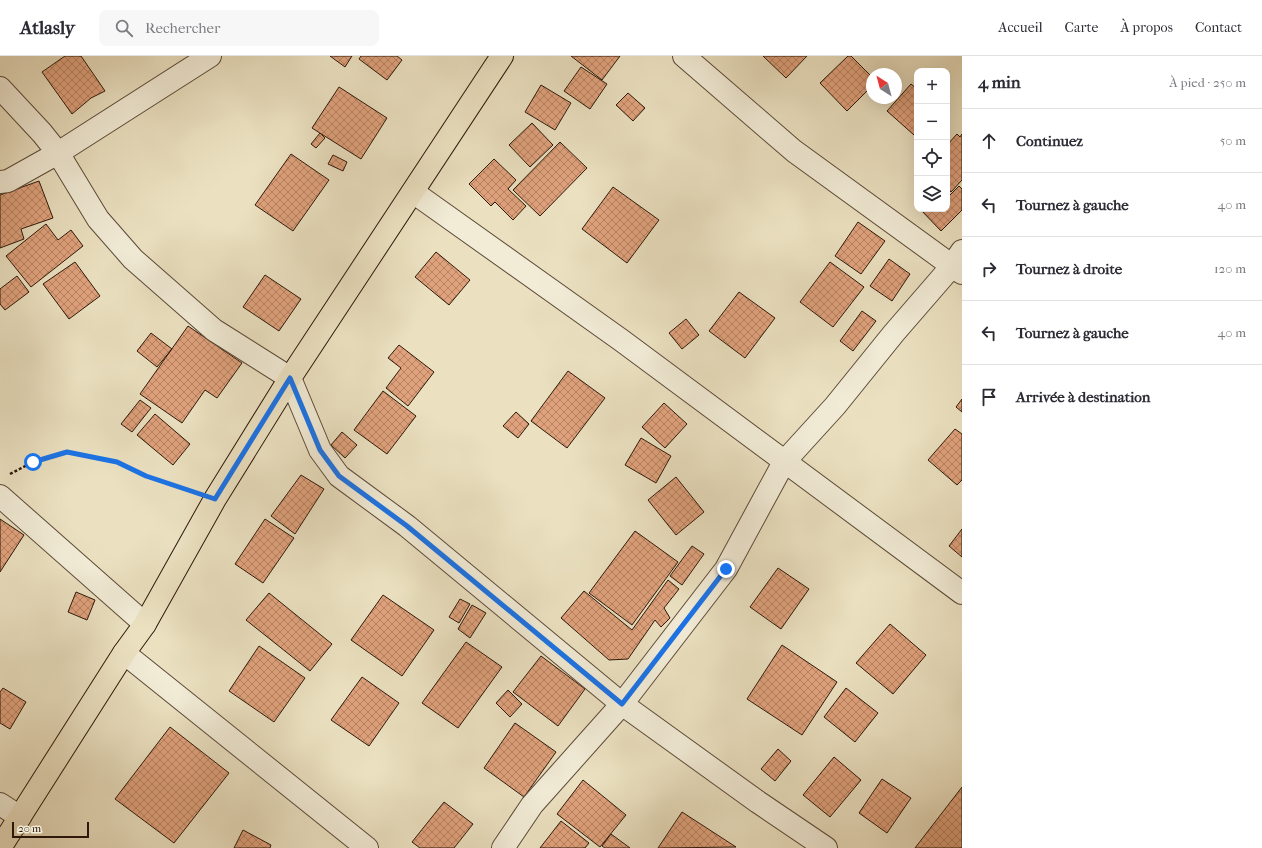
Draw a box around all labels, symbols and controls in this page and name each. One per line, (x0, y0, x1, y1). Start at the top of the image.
search box (99, 10, 379, 46)
text: Atlasly (20, 17, 75, 39)
icon: search (113, 17, 135, 39)
text: Rechercher (145, 19, 220, 37)
text: Accueil (998, 19, 1043, 36)
text: Carte (1065, 19, 1098, 36)
text: À propos (1120, 19, 1173, 36)
text: Contact (1195, 19, 1242, 36)
north arrow (866, 68, 902, 104)
map controls (914, 68, 950, 212)
button: + (914, 68, 950, 104)
text: 4 min (978, 72, 1021, 92)
text: À pied · 250 m (1169, 75, 1246, 90)
button: − (914, 104, 950, 140)
icon: ahead (978, 130, 1000, 152)
text: Continuez (1016, 132, 1083, 150)
text: 50 m (1220, 133, 1246, 148)
button: locate (914, 140, 950, 176)
button: layers (914, 176, 950, 212)
icon: left (978, 194, 1000, 216)
text: Tournez à gauche (1016, 196, 1129, 214)
text: 40 m (1218, 197, 1246, 212)
icon: right (978, 258, 1000, 280)
text: Tournez à droite (1016, 260, 1122, 278)
text: 120 m (1214, 261, 1246, 276)
icon: left (978, 322, 1000, 344)
text: Tournez à gauche (1016, 324, 1129, 342)
text: 40 m (1218, 325, 1246, 340)
icon: arrive (978, 386, 1000, 408)
text: Arrivée à destination (1016, 388, 1151, 406)
route start (24, 453, 42, 471)
route end (717, 560, 735, 578)
scale bar (12, 820, 89, 839)
text: 20 m (18, 822, 41, 835)

